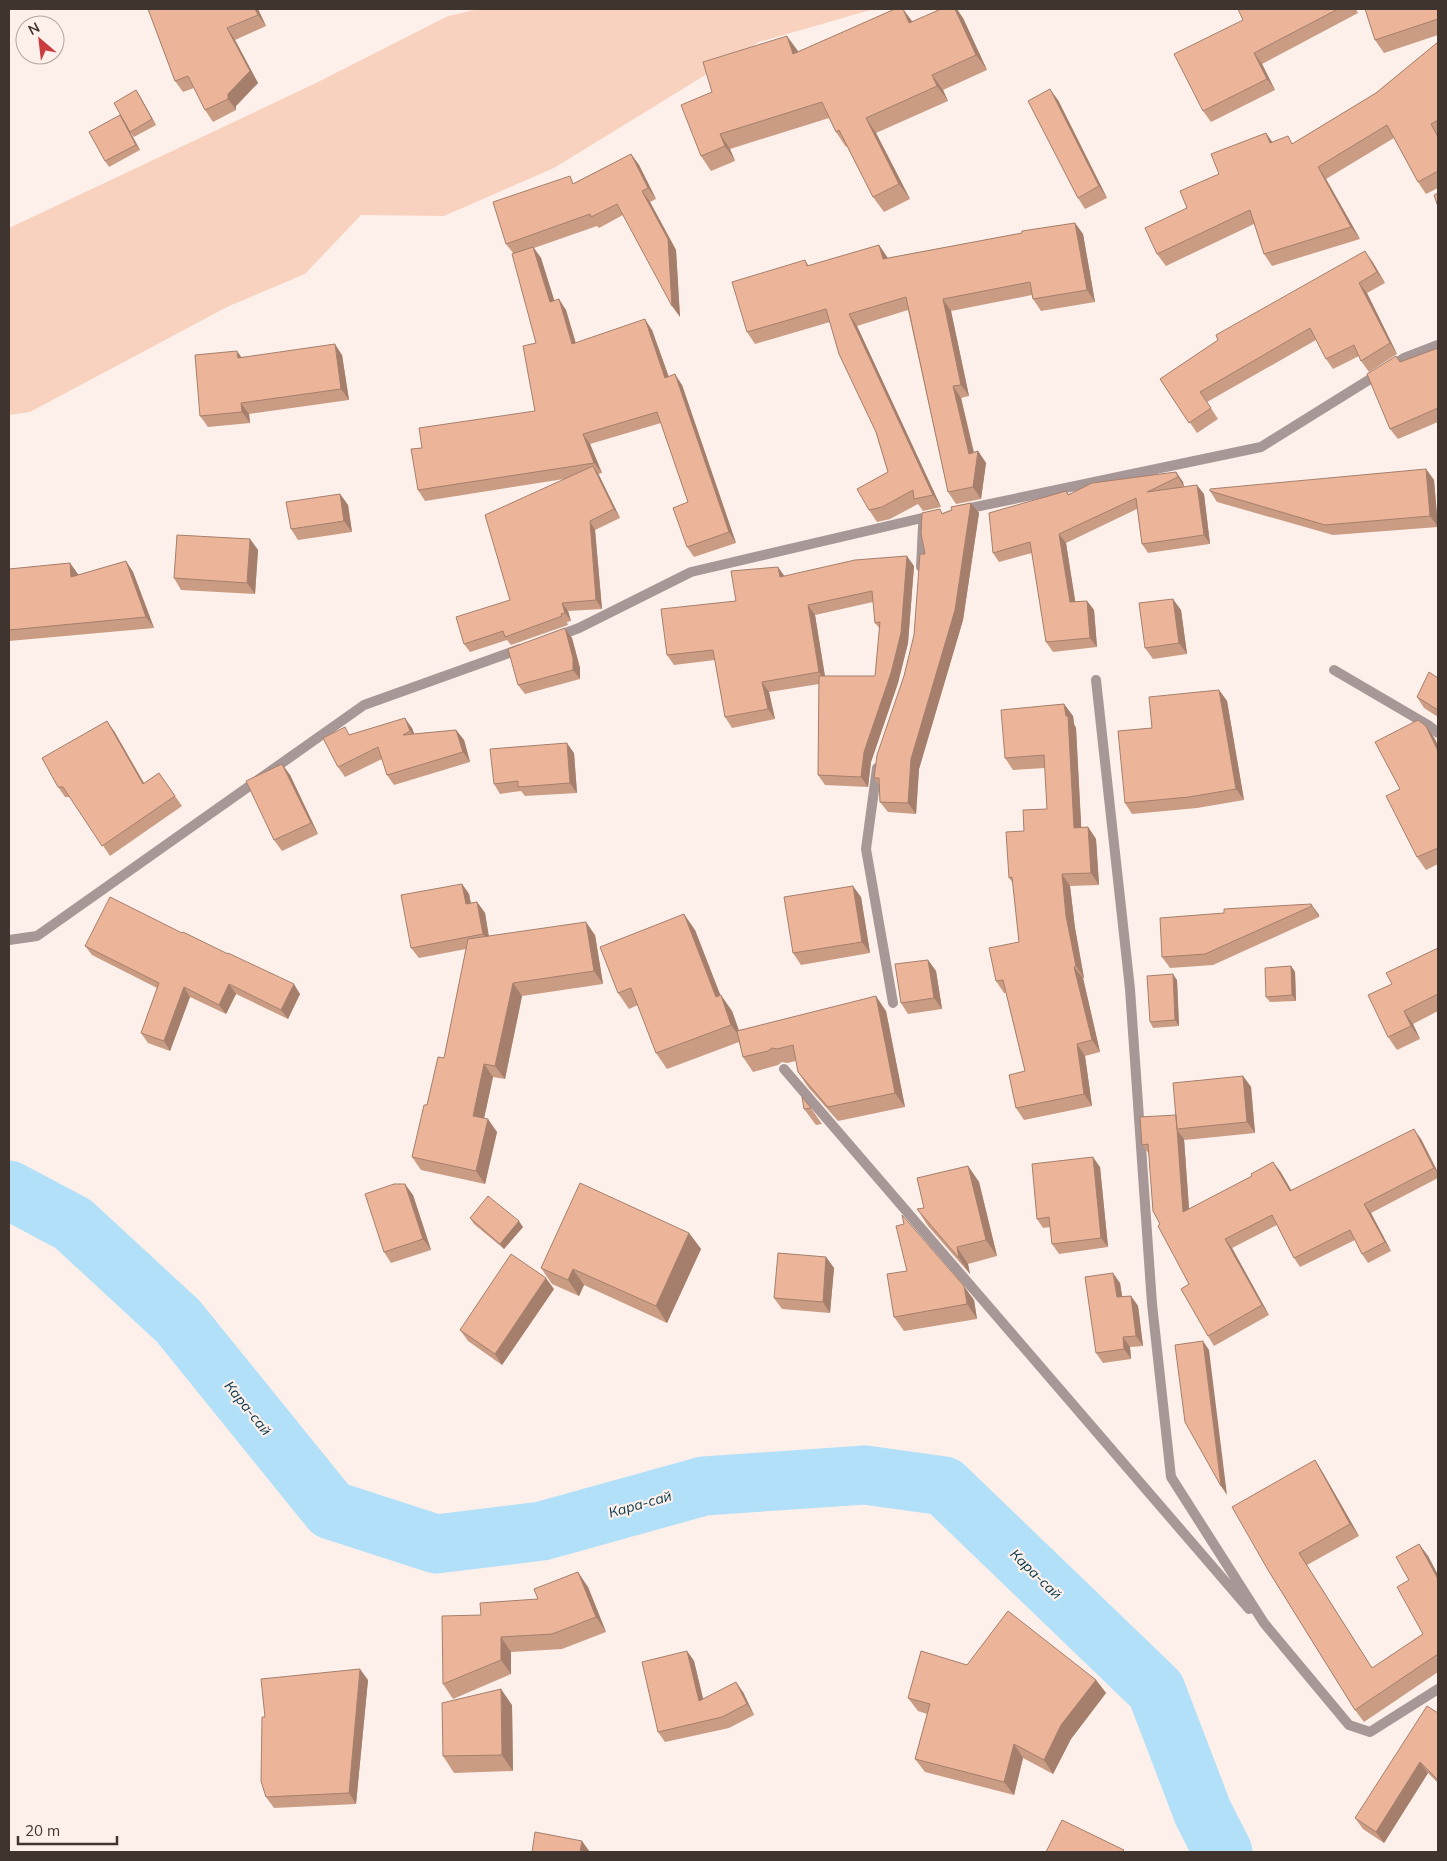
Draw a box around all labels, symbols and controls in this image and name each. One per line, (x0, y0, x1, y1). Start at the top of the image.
north arrow (15, 15, 65, 65)
text: N (25, 18, 43, 39)
water label: Кара-сай (221, 1377, 275, 1439)
water label: Кара-сай (606, 1486, 674, 1522)
water label: Кара-сай (1006, 1545, 1066, 1603)
scale bar (18, 1814, 116, 1846)
text: 20 m (25, 1821, 60, 1840)

